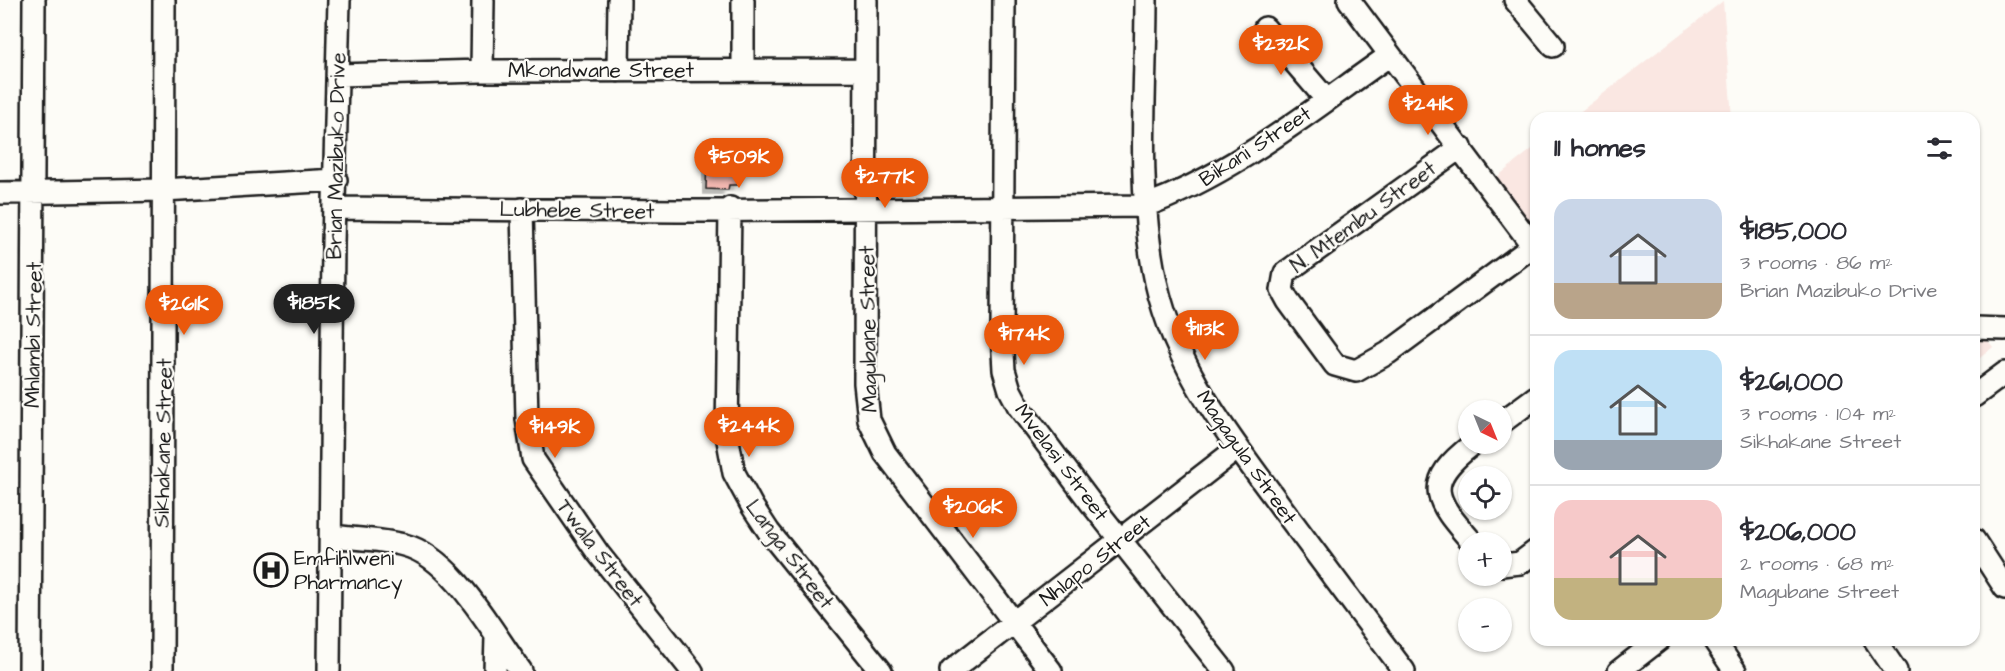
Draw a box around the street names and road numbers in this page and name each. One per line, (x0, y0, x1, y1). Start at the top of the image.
street label: Brian Mazibuko Drive (320, 52, 353, 260)
street label: Mkondwane Street (508, 56, 695, 85)
street label: Bikani Street (1193, 99, 1318, 194)
street label: N. Mtembu Street (1284, 154, 1443, 280)
street label: Lubhebe Street (499, 195, 655, 226)
street label: Magubane Street (853, 245, 886, 413)
street label: Mhlambi Street (18, 261, 49, 408)
street label: Sikhakane Street (148, 358, 179, 528)
street label: Magagula Street (1188, 384, 1304, 532)
street label: Mvelasi Street (1008, 397, 1116, 528)
street label: Twala Street (550, 493, 650, 614)
street label: Langa Street (737, 493, 841, 617)
street label: Nhlapo Street (1033, 507, 1158, 614)

